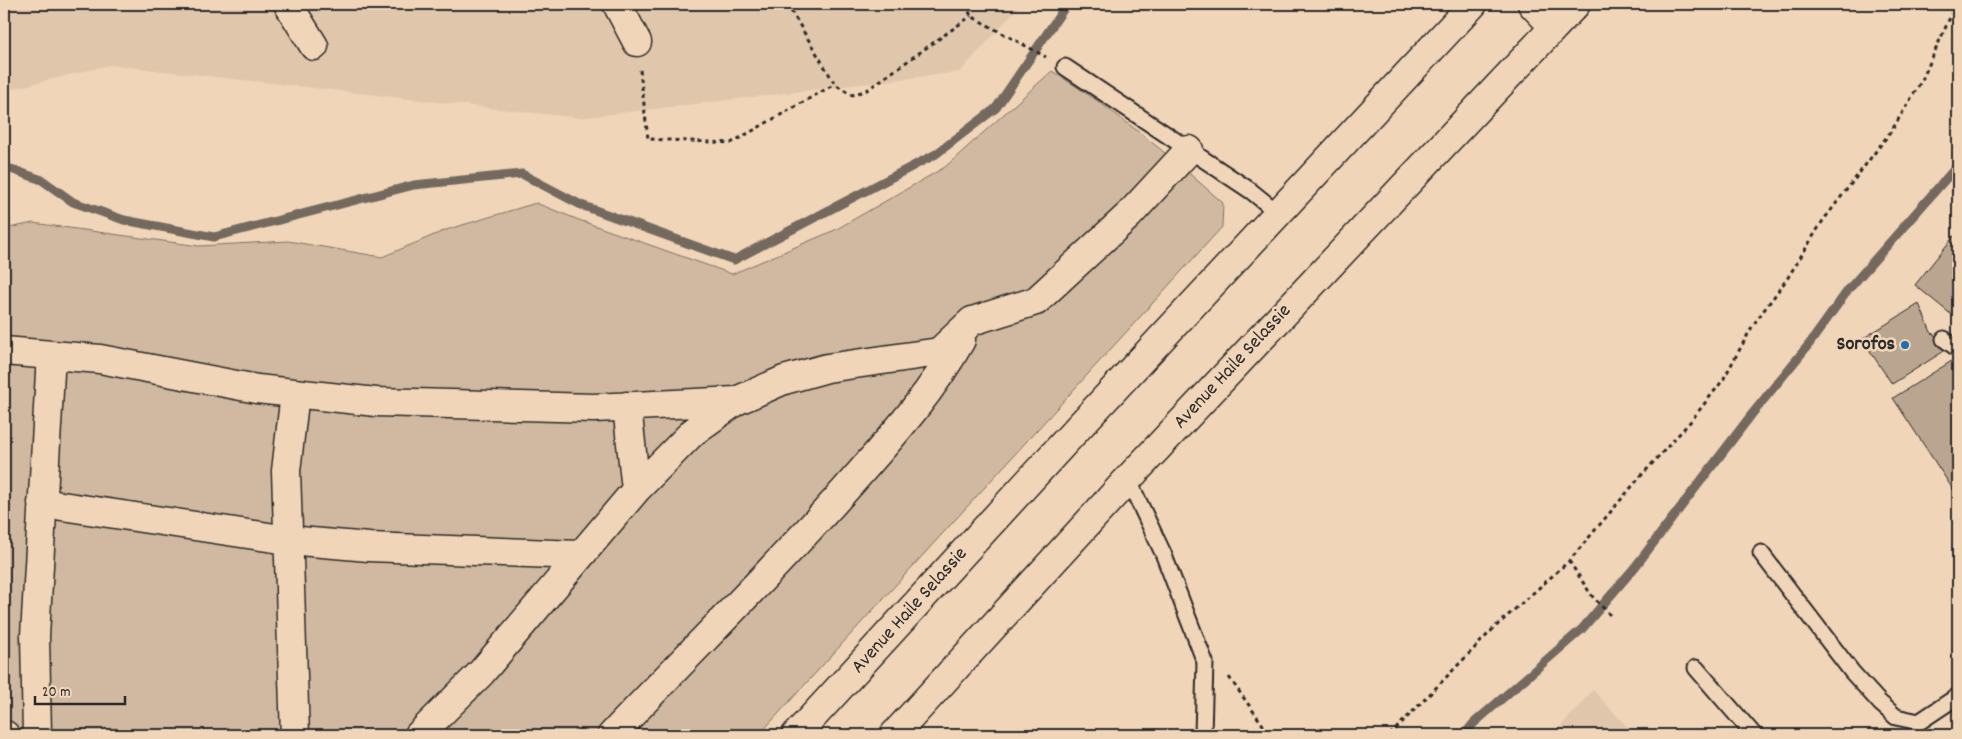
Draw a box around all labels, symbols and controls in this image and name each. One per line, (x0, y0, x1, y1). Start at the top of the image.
street label: Avenue Haile Selassie (1168, 298, 1299, 436)
place label: Sorofos (1837, 331, 1895, 359)
marker: Sorofos (1899, 339, 1911, 351)
street label: Avenue Haile Selassie (845, 541, 975, 680)
scale bar (35, 674, 125, 706)
text: 20 m (42, 682, 70, 704)

